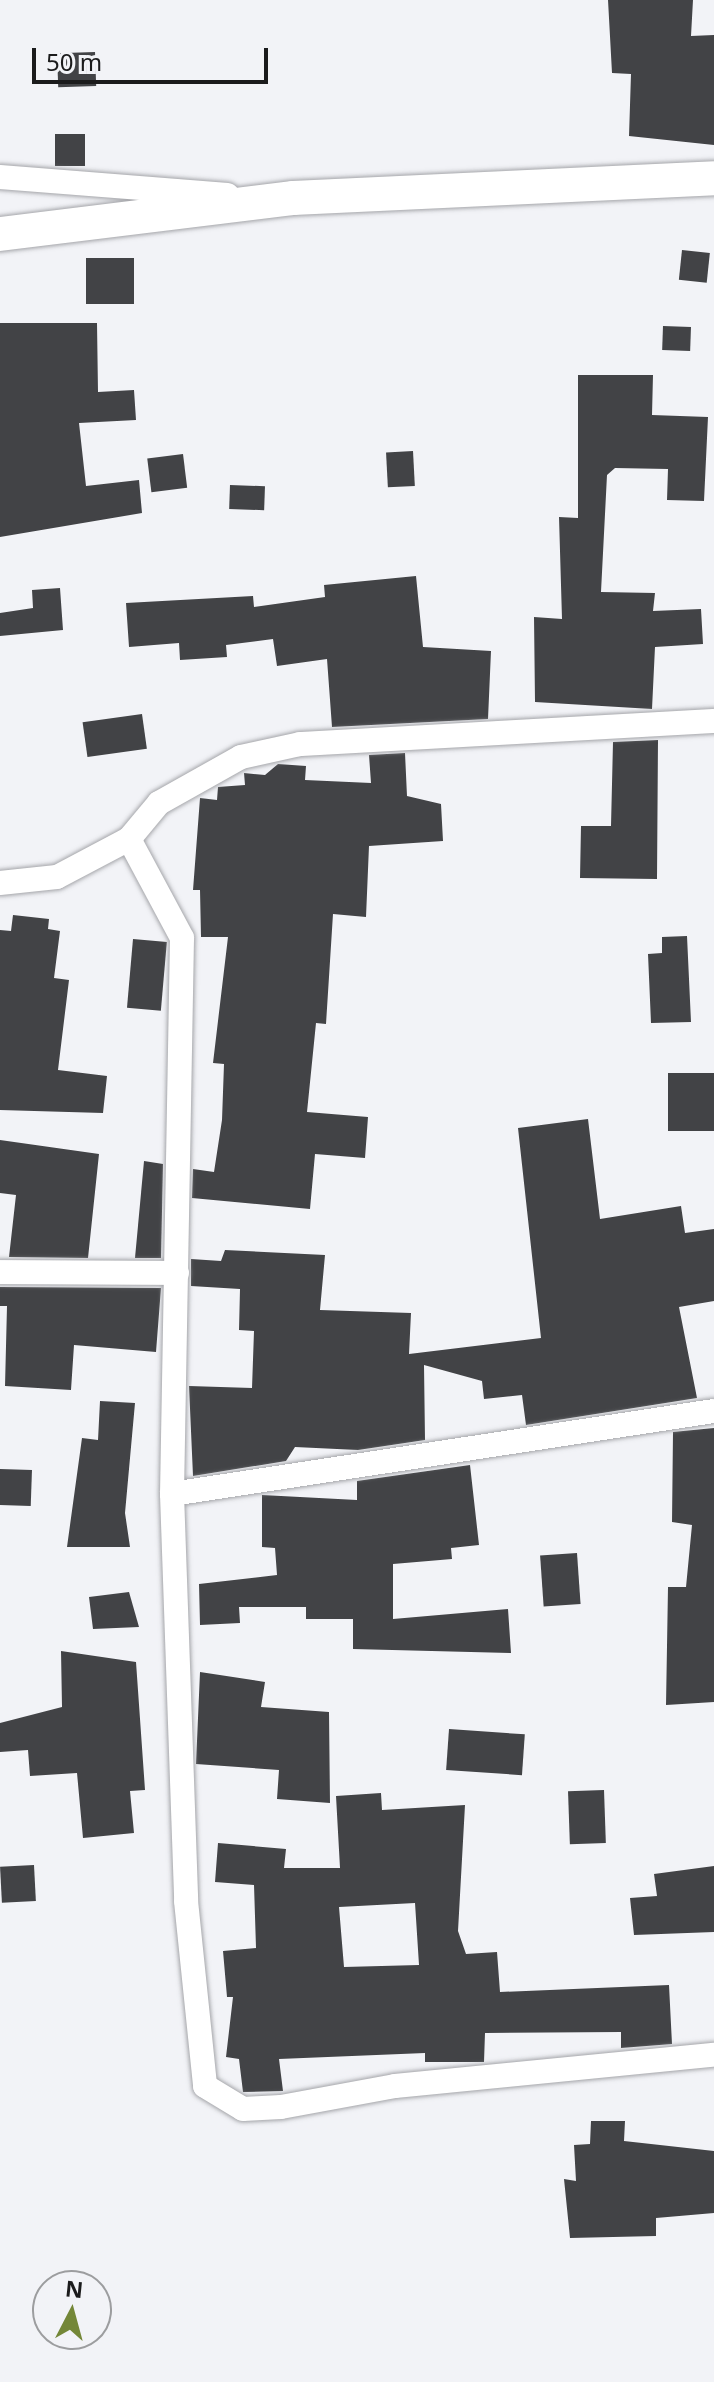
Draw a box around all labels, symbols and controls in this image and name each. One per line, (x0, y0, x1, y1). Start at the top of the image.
scale bar (36, 32, 272, 82)
text: 50 m (46, 45, 102, 78)
north arrow (32, 2270, 112, 2350)
text: N (64, 2272, 85, 2304)

